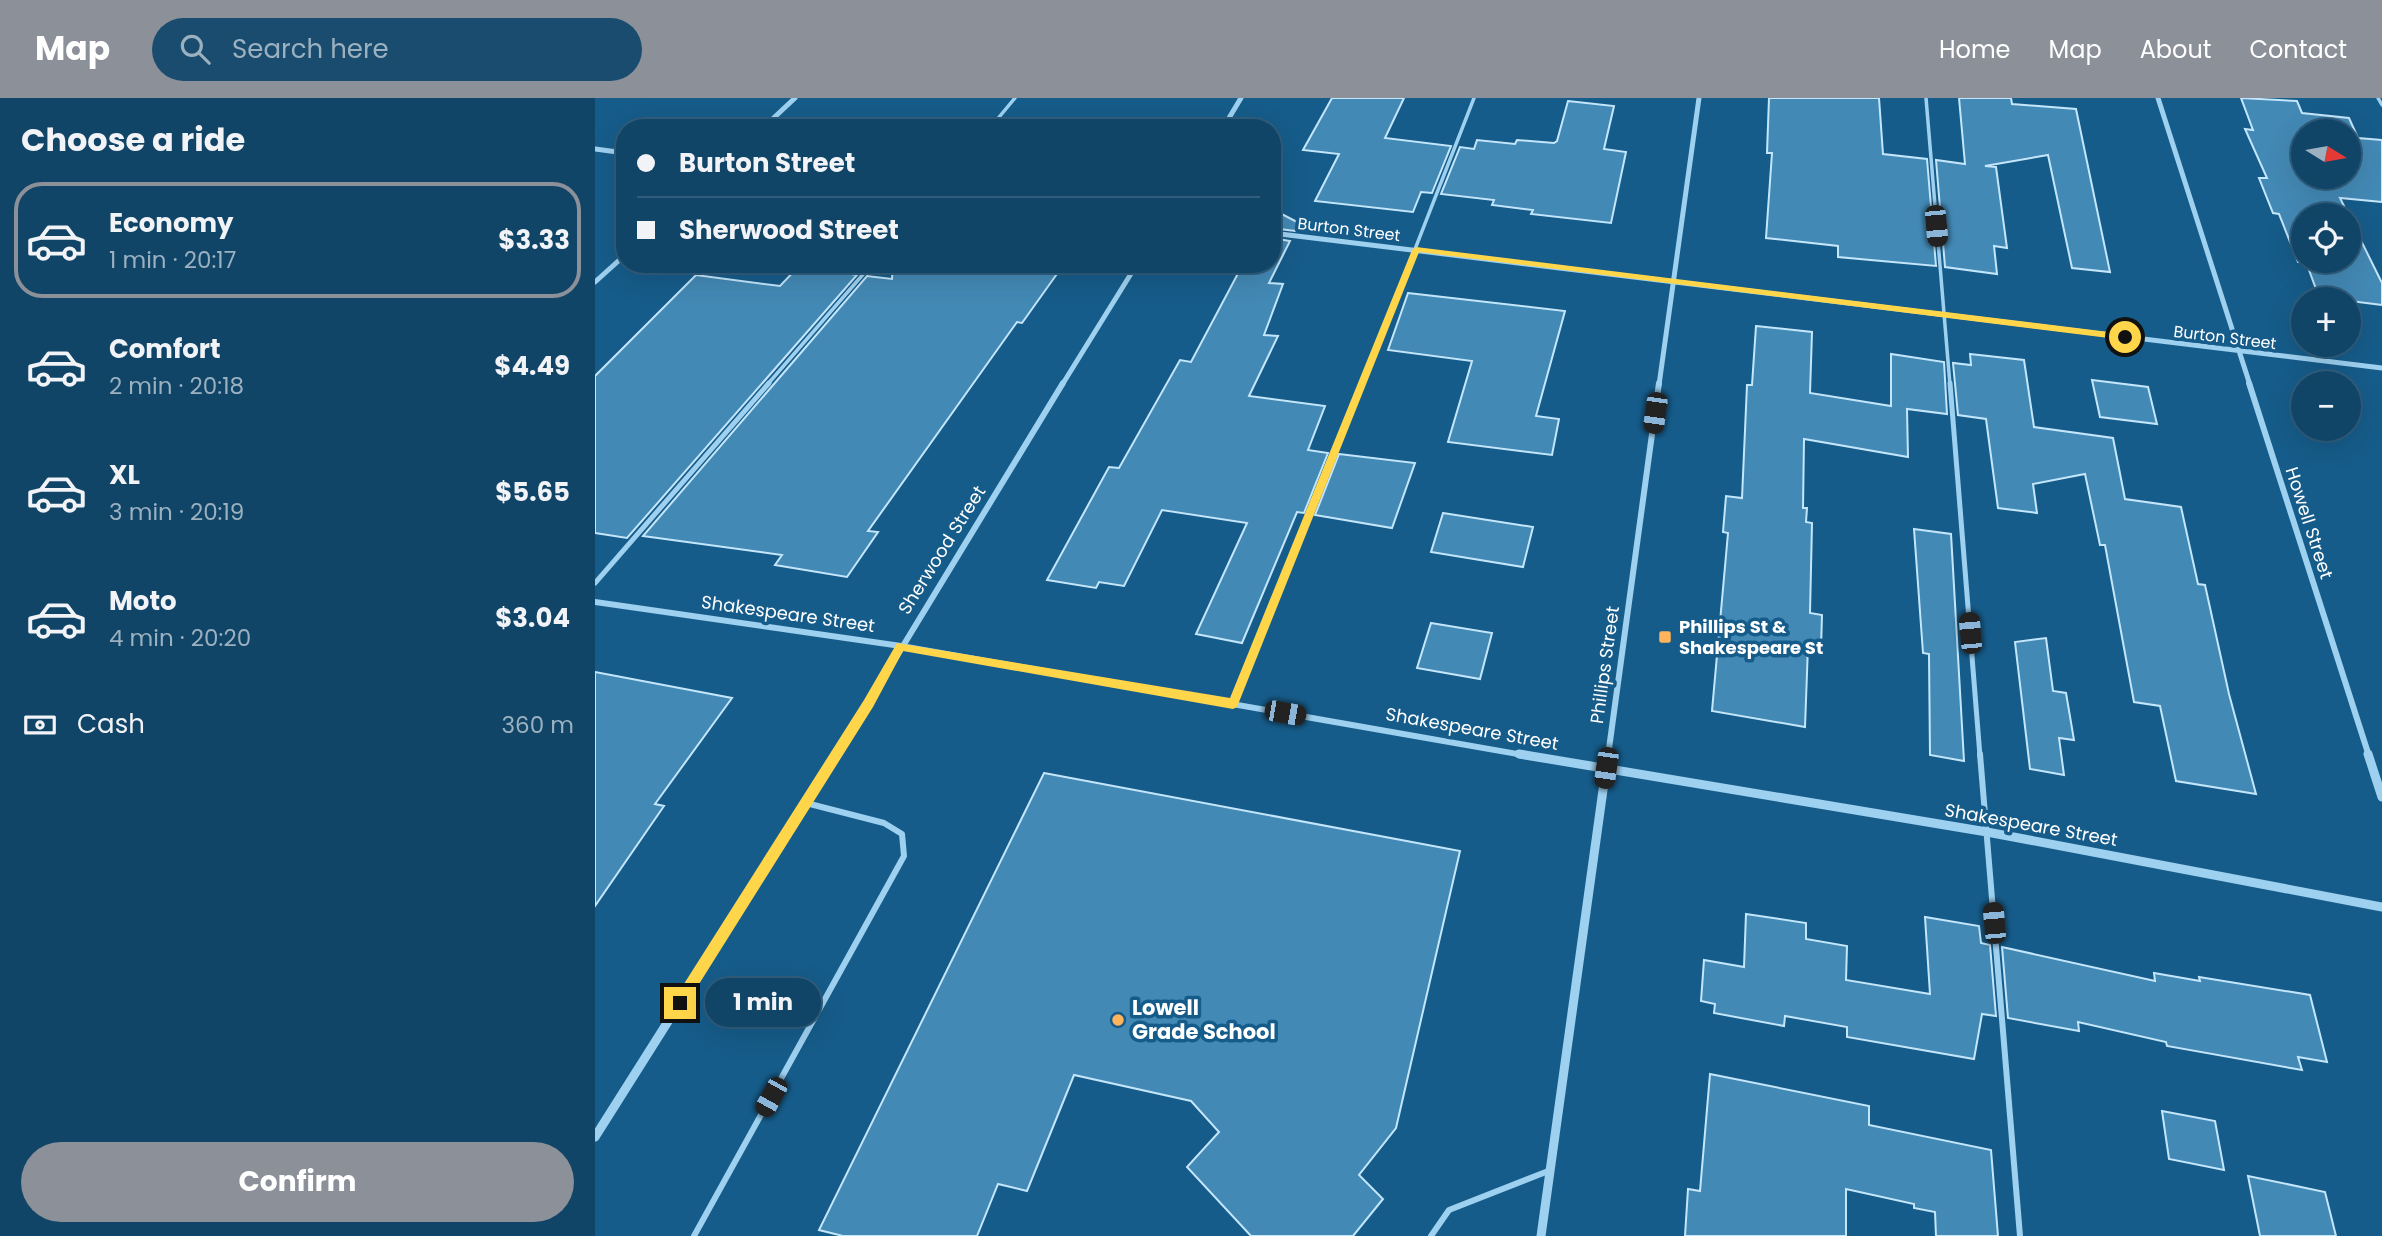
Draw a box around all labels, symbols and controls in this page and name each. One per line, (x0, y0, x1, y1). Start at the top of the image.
search box (152, 18, 642, 81)
text: Map (35, 25, 110, 72)
icon: search (176, 30, 214, 68)
text: Search here (232, 31, 389, 67)
text: Home (1939, 33, 2011, 66)
text: Map (2049, 33, 2102, 66)
text: About (2140, 33, 2211, 66)
text: Contact (2249, 33, 2347, 66)
text: Choose a ride (21, 117, 245, 162)
north arrow (2291, 119, 2361, 189)
map controls (2291, 119, 2361, 441)
text: Burton Street (679, 145, 855, 181)
button: locate (2291, 203, 2361, 273)
car (1924, 204, 1949, 248)
text: Economy (109, 205, 233, 241)
icon: car (25, 209, 88, 272)
text: Sherwood Street (679, 212, 899, 248)
street label: Burton Street (1296, 212, 1402, 247)
text: $3.33 (498, 222, 570, 258)
text: 1 min · 20:17 (109, 244, 236, 276)
button: + (2291, 287, 2361, 357)
street label: Burton Street (2172, 320, 2278, 355)
route start (2109, 321, 2141, 353)
text: Comfort (109, 331, 221, 367)
icon: car (25, 335, 88, 398)
text: $4.49 (494, 348, 570, 384)
text: 2 min · 20:18 (109, 370, 244, 402)
button: − (2291, 371, 2361, 441)
car (1642, 391, 1669, 435)
text: XL (109, 457, 140, 493)
icon: car (25, 461, 88, 524)
street label: Howell Street (2280, 464, 2339, 582)
text: $5.65 (495, 474, 570, 510)
street label: Sherwood Street (892, 481, 991, 619)
text: 3 min · 20:19 (109, 496, 244, 528)
text: Moto (109, 583, 177, 619)
icon: car (25, 587, 88, 650)
street label: Shakespeare Street (700, 589, 876, 638)
text: $3.04 (495, 600, 570, 636)
street label: Phillips Street (1584, 604, 1625, 725)
car (1958, 611, 1983, 655)
place label: Phillips St & Shakespeare St (1679, 614, 1823, 660)
text: 4 min · 20:20 (109, 622, 251, 654)
marker: Phillips St & Shakespeare St (1657, 629, 1673, 645)
car (1263, 699, 1308, 727)
street label: Shakespeare Street (1384, 701, 1560, 756)
icon: cash (21, 706, 59, 744)
text: Cash (77, 706, 145, 742)
text: 360 m (502, 709, 574, 741)
car (1593, 746, 1620, 790)
street label: Shakespeare Street (1943, 797, 2119, 852)
car (1982, 901, 2007, 945)
callout: 1 min (705, 978, 820, 1028)
text: 1 min (733, 986, 793, 1018)
route end (664, 987, 696, 1019)
place label: Lowell Grade School (1132, 993, 1276, 1046)
marker: Lowell Grade School (1110, 1012, 1126, 1028)
car (752, 1074, 791, 1120)
button: Confirm (21, 1142, 574, 1222)

